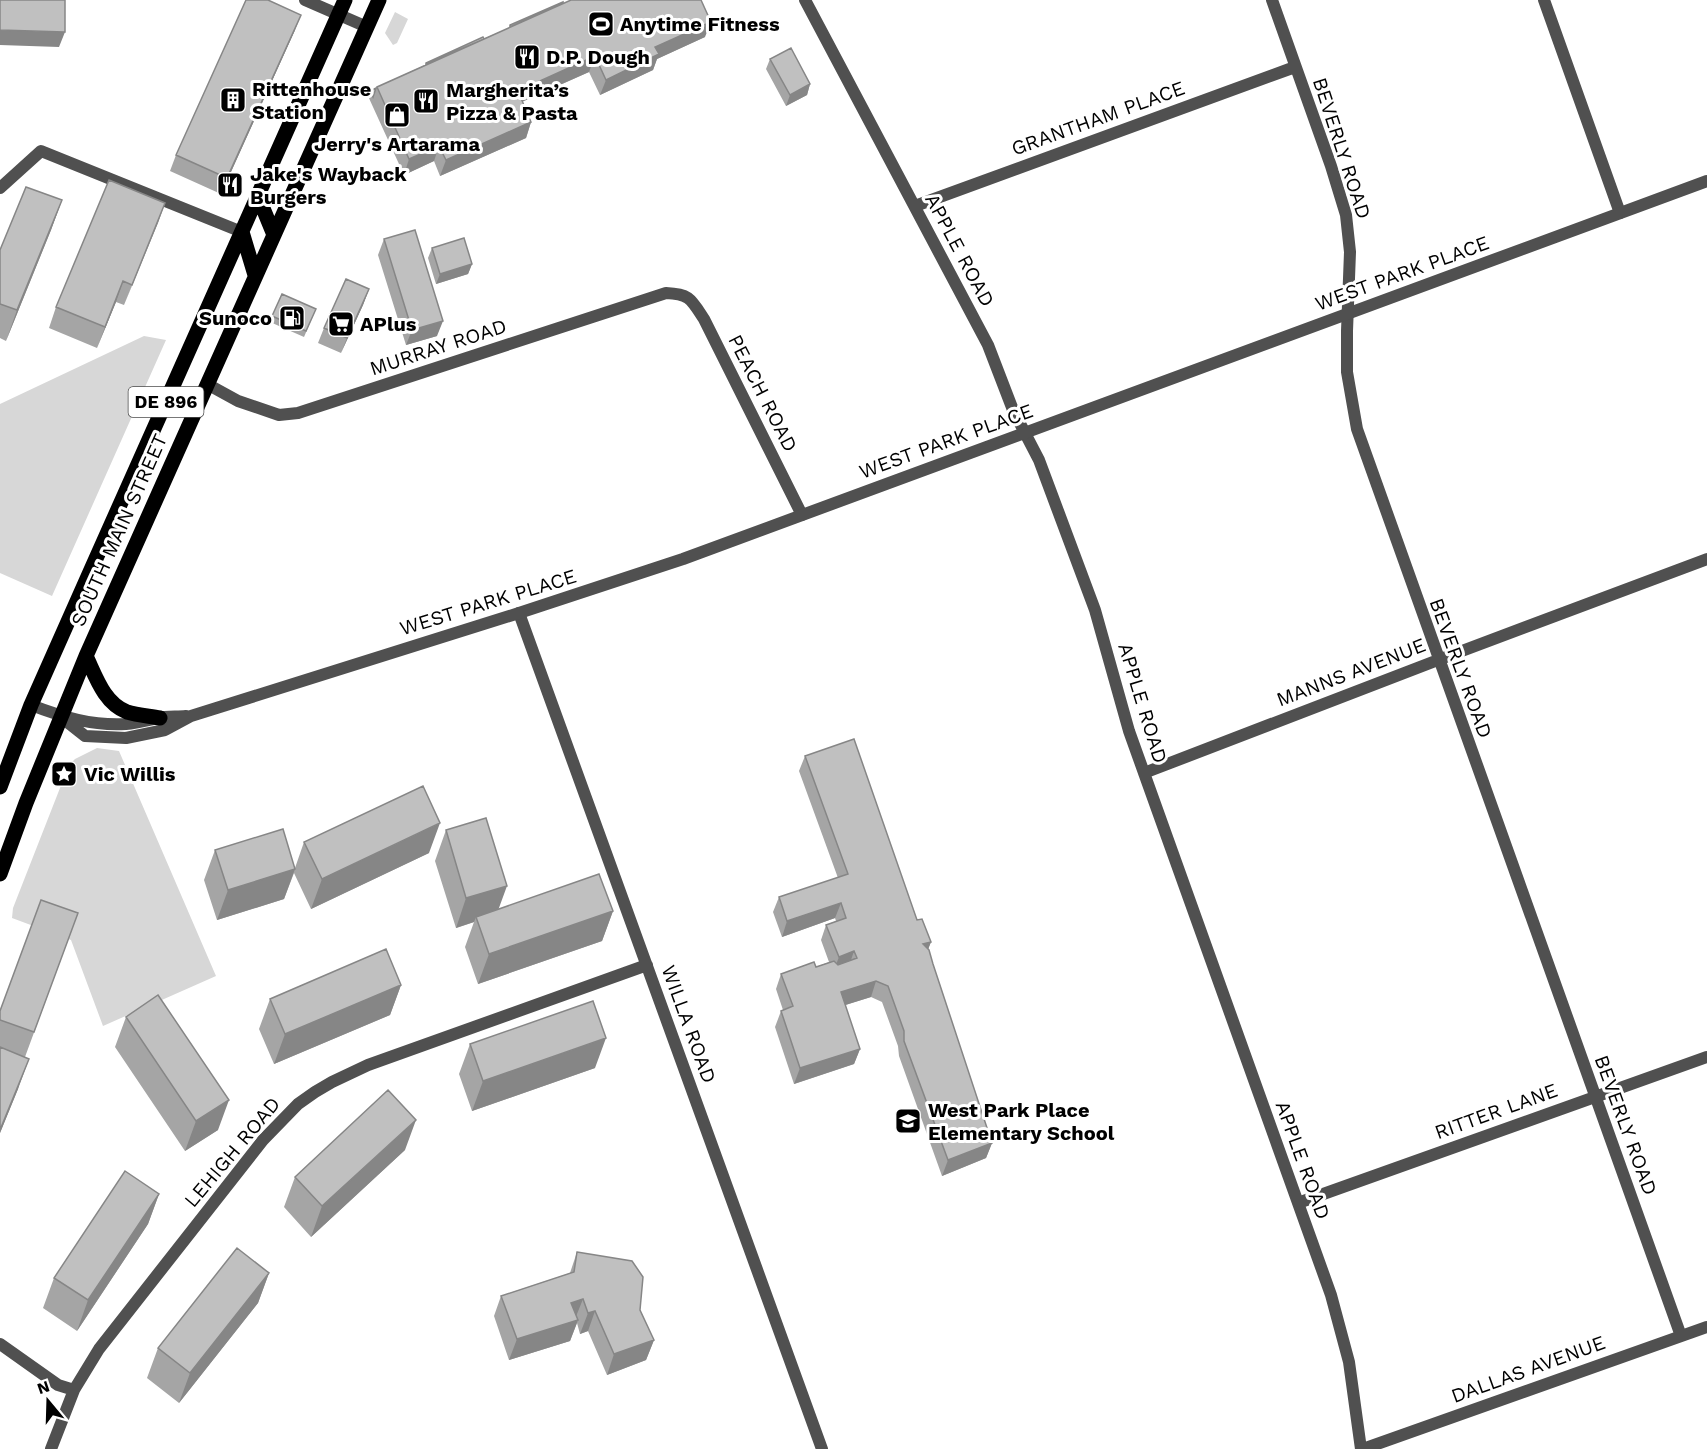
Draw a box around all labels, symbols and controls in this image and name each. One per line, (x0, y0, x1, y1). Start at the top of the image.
sports icon: Anytime Fitness (586, 9, 616, 39)
place label: Anytime Fitness (620, 12, 780, 36)
restaurant icon: D.P. Dough (512, 42, 542, 72)
place label: D.P. Dough (546, 45, 650, 69)
street label: BEVERLY ROAD (1308, 74, 1376, 222)
street label: GRANTHAM PLACE (1008, 75, 1188, 161)
place label: Rittenhouse Station (252, 77, 371, 124)
place label: Margherita’s Pizza & Pasta (446, 78, 578, 125)
building icon: Rittenhouse Station (218, 85, 248, 115)
restaurant icon: Margherita’s Pizza & Pasta (411, 86, 441, 116)
shop icon: Jerry's Artarama (382, 100, 412, 130)
place label: Jerry's Artarama (314, 132, 480, 156)
place label: Jake's Wayback Burgers (250, 162, 407, 209)
restaurant icon: Jake's Wayback Burgers (215, 170, 245, 200)
street label: APPLE ROAD (920, 189, 1000, 311)
street label: WEST PARK PLACE (1312, 230, 1492, 316)
fuel station icon: Sunoco (277, 303, 307, 333)
place label: Sunoco (199, 306, 272, 330)
supermarket icon: APlus (326, 309, 356, 339)
place label: APlus (360, 312, 417, 336)
street label: MURRAY ROAD (367, 314, 509, 380)
street label: PEACH ROAD (723, 330, 803, 456)
road number: DE 896 (128, 387, 204, 417)
street label: WEST PARK PLACE (856, 398, 1036, 484)
street label: SOUTH MAIN STREET (66, 430, 172, 630)
street label: WEST PARK PLACE (397, 564, 579, 640)
street label: BEVERLY ROAD (1425, 595, 1497, 741)
street label: MANNS AVENUE (1273, 633, 1429, 711)
street label: APPLE ROAD (1113, 640, 1173, 766)
place icon: Vic Willis (49, 759, 79, 789)
place label: Vic Willis (84, 762, 176, 786)
street label: WILLA ROAD (657, 962, 721, 1086)
street label: BEVERLY ROAD (1590, 1052, 1662, 1198)
street label: RITTER LANE (1431, 1078, 1561, 1144)
street label: LEHIGH ROAD (179, 1092, 285, 1212)
street label: APPLE ROAD (1270, 1097, 1336, 1223)
place label: West Park Place Elementary School (928, 1098, 1115, 1145)
school or university icon: West Park Place Elementary School (893, 1106, 923, 1136)
street label: DALLAS AVENUE (1448, 1330, 1608, 1408)
north arrow (18, 1371, 78, 1431)
text: N (35, 1376, 52, 1398)

